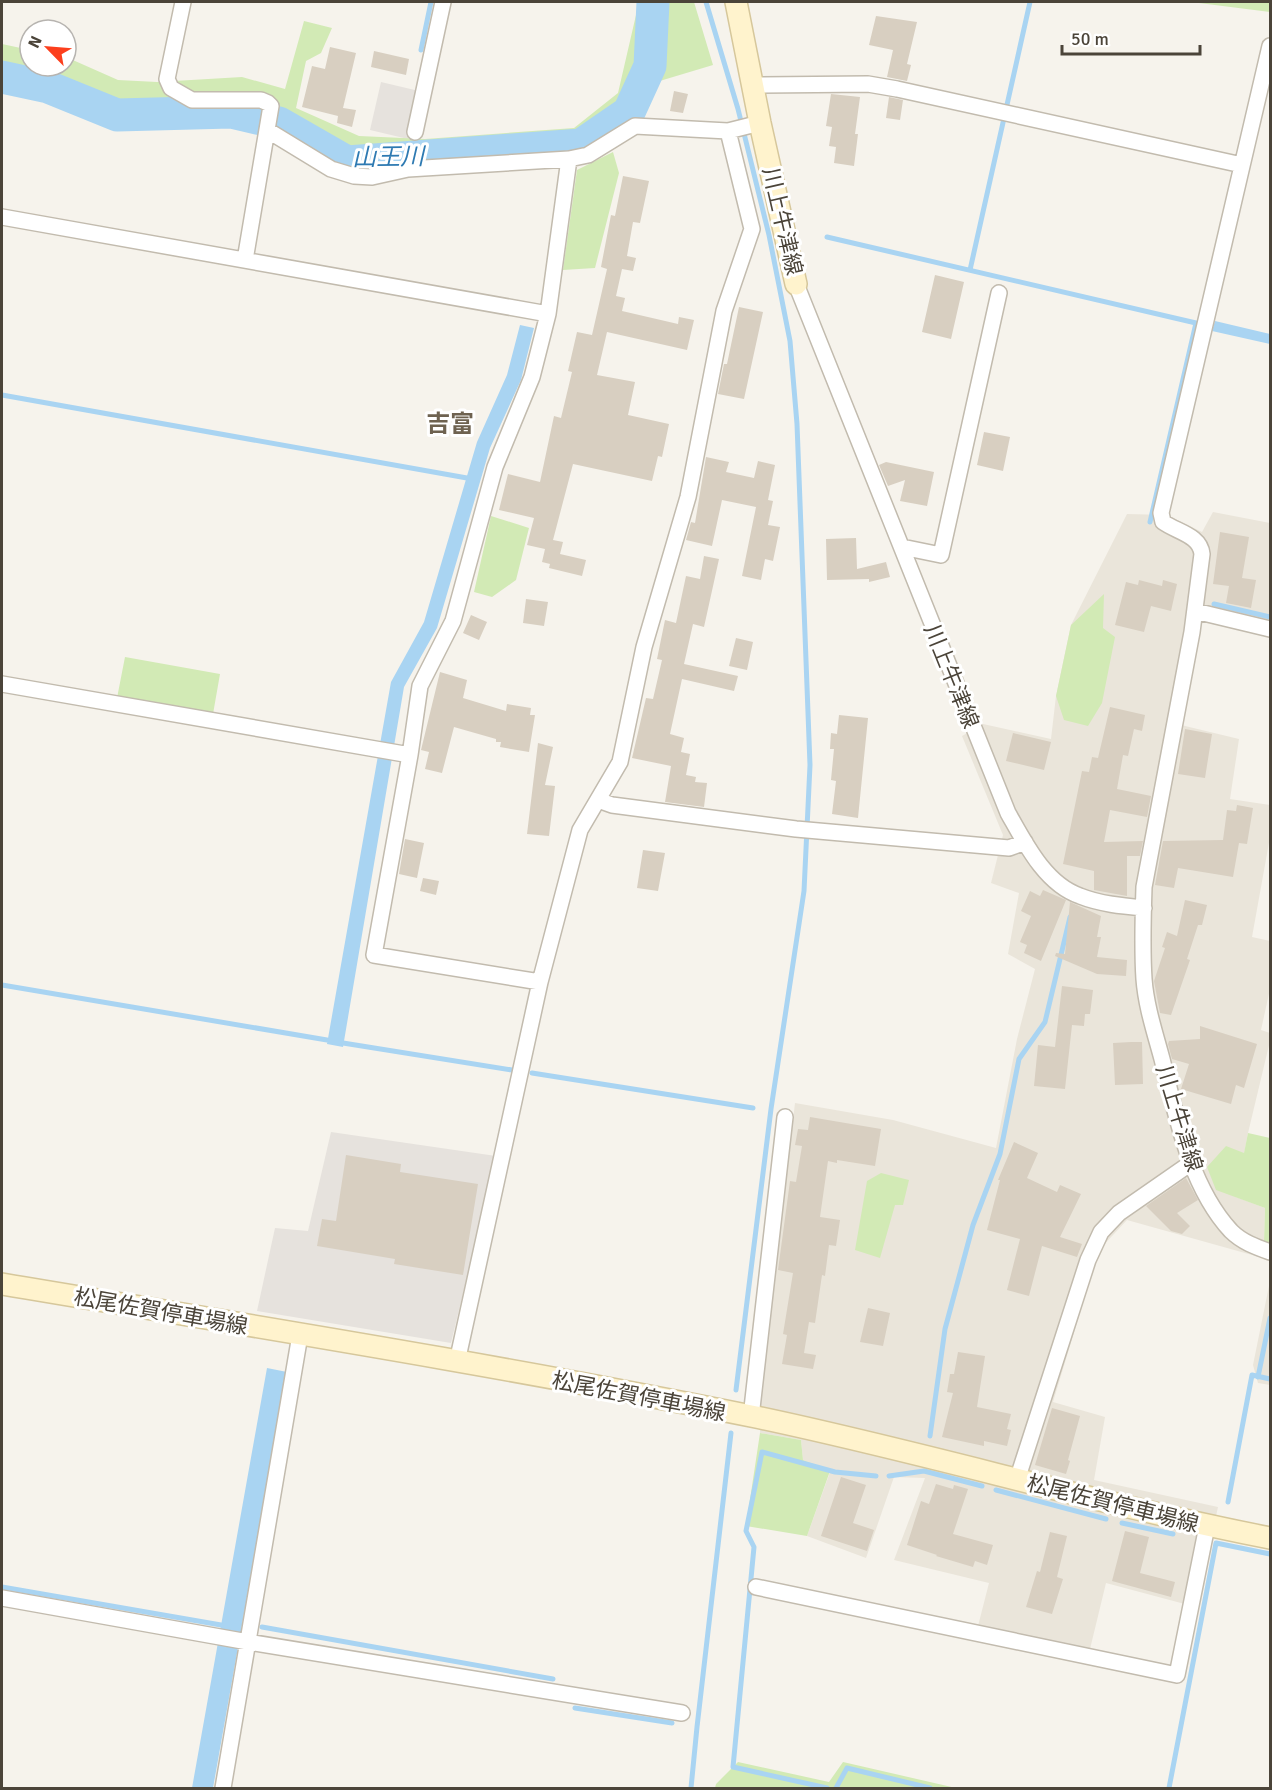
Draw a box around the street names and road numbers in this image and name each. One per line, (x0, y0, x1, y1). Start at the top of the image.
street label: 川上牛津線 (757, 164, 808, 278)
street label: 川上牛津線 (918, 620, 985, 732)
street label: 川上牛津線 (1151, 1062, 1209, 1175)
street label: 松尾佐賀停車場線 (72, 1283, 250, 1340)
street label: 松尾佐賀停車場線 (550, 1366, 728, 1427)
street label: 松尾佐賀停車場線 (1024, 1469, 1202, 1538)

